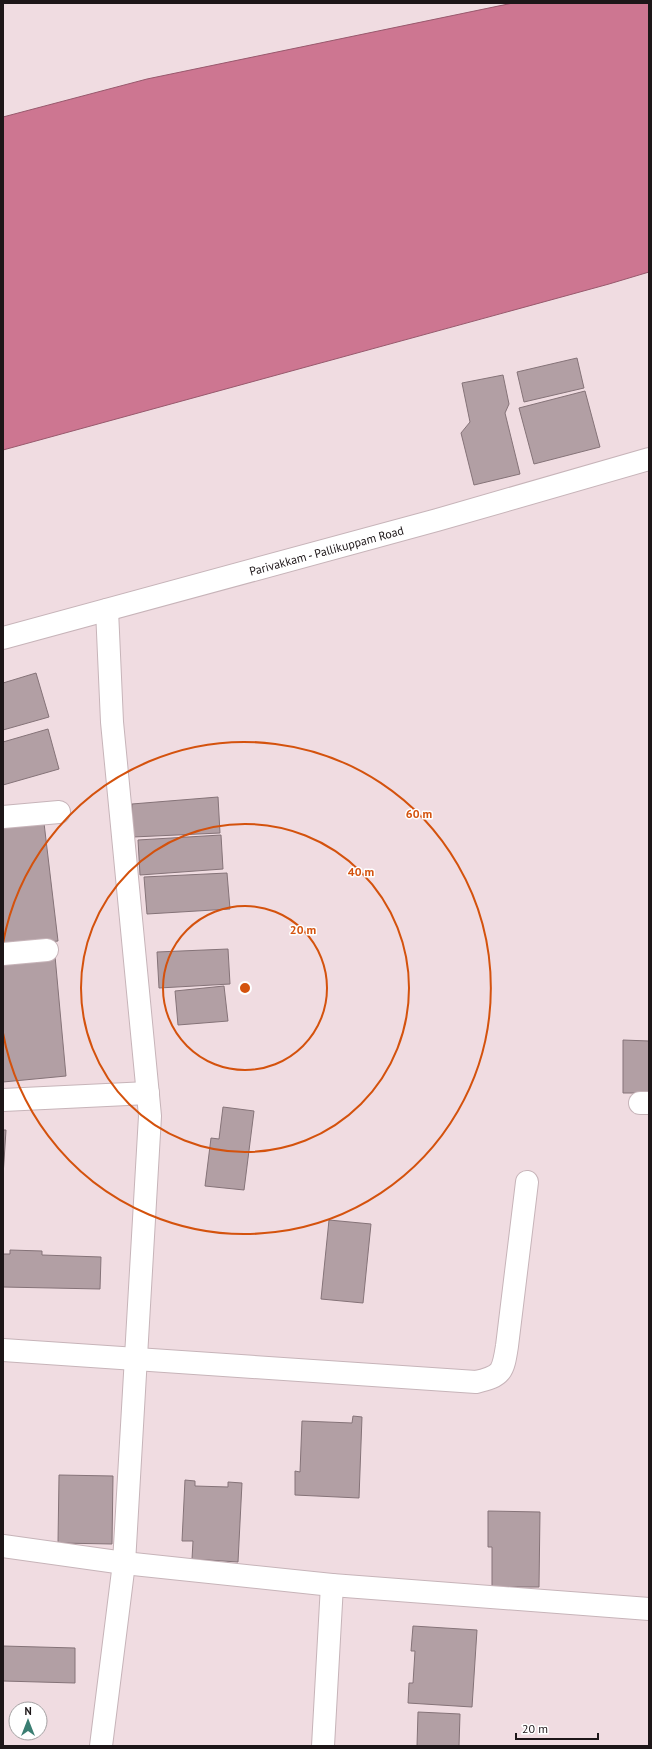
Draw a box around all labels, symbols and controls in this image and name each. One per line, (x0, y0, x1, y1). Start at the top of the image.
street label: Parivakkam - Pallikuppam Road (247, 522, 405, 578)
text: 60 m (406, 806, 432, 821)
text: 40 m (348, 864, 374, 879)
text: 20 m (290, 922, 316, 937)
centre of rings (238, 981, 252, 995)
north arrow (8, 1701, 48, 1741)
text: N (24, 1704, 32, 1718)
scale bar (516, 1715, 598, 1741)
text: 20 m (522, 1721, 548, 1736)

